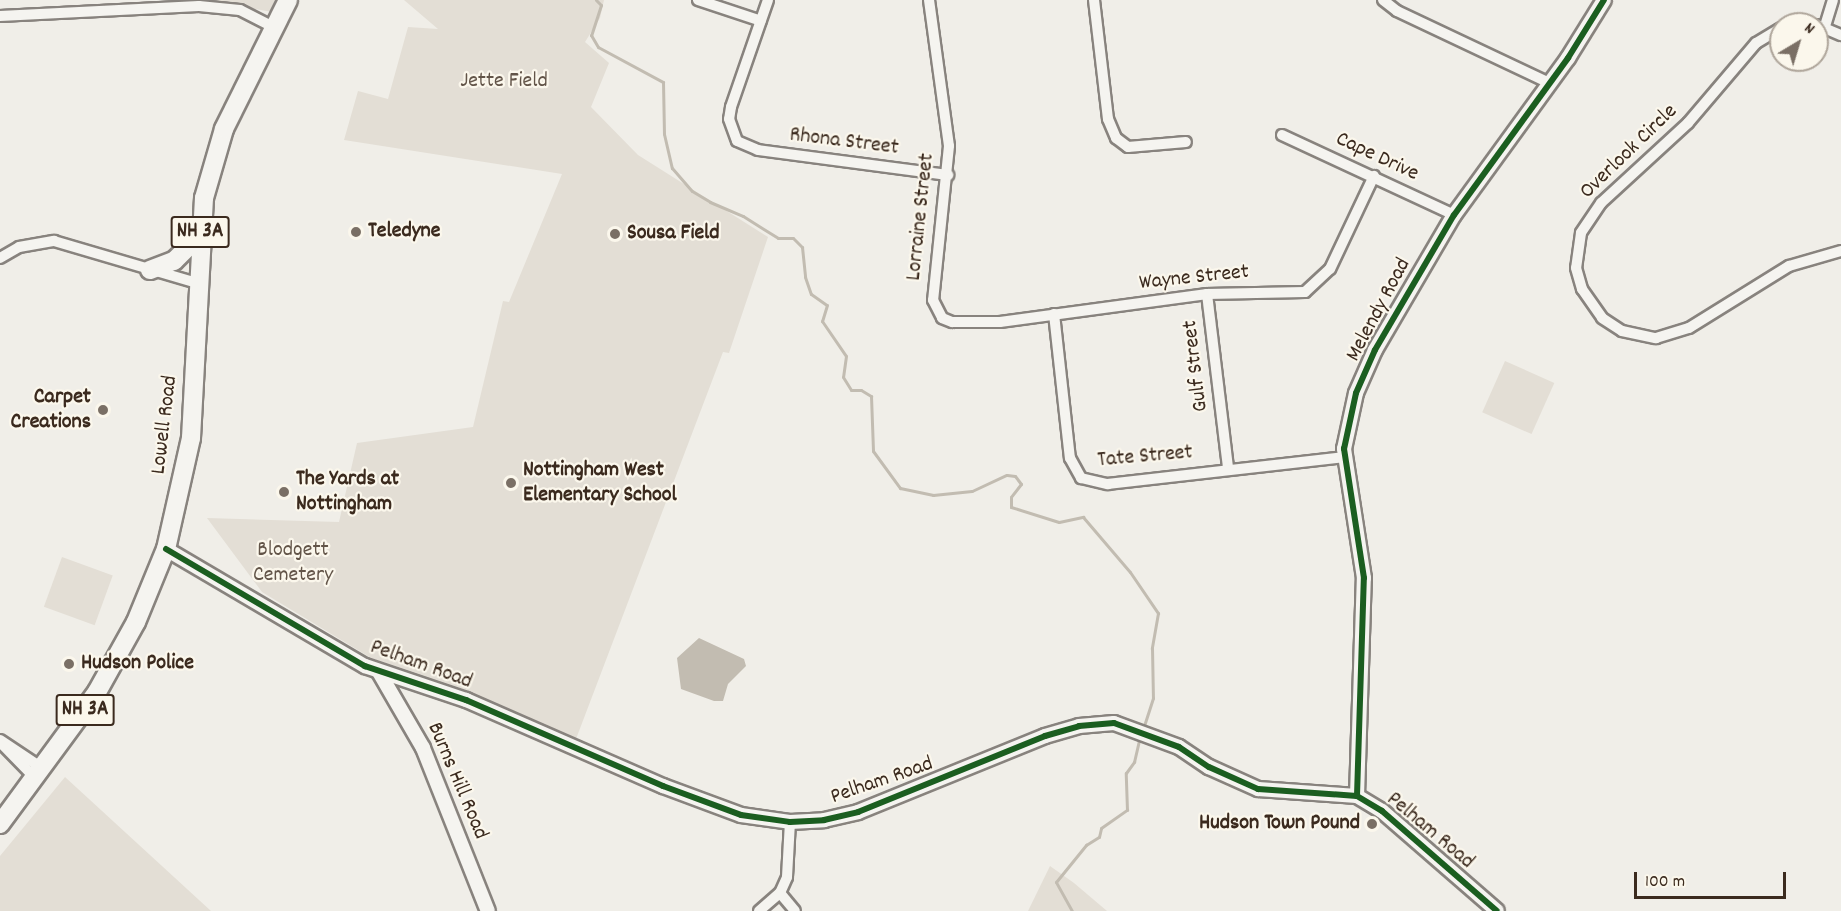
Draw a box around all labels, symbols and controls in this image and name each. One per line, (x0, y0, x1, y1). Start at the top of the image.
north arrow (1769, 12, 1829, 72)
text: N (1799, 18, 1819, 40)
park label: Jette Field (460, 69, 548, 95)
street label: Overlook Circle (1575, 99, 1683, 205)
street label: Rhona Street (788, 122, 900, 162)
street label: Cape Drive (1331, 126, 1423, 188)
street label: Lorraine Street (901, 152, 941, 282)
road number: NH 3A (170, 214, 230, 250)
place label: Teledyne (368, 219, 440, 245)
place label: Sousa Field (627, 221, 720, 247)
marker: Teledyne (349, 225, 363, 239)
marker: Sousa Field (608, 227, 622, 241)
street label: Melendy Road (1341, 254, 1417, 366)
street label: Wayne Street (1138, 259, 1250, 297)
street label: Gulf Street (1177, 319, 1215, 413)
street label: Lowell Road (146, 374, 184, 476)
place label: Carpet Creations (11, 384, 91, 436)
marker: Carpet Creations (96, 403, 110, 417)
street label: Tate Street (1096, 440, 1194, 474)
place label: Nottingham West Elementary School (523, 457, 677, 508)
place label: The Yards at Nottingham (296, 466, 399, 518)
marker: Nottingham West Elementary School (504, 476, 518, 490)
marker: The Yards at Nottingham (277, 485, 291, 499)
park label: Blodgett Cemetery (253, 537, 333, 588)
street label: Pelham Road (366, 634, 476, 696)
place label: Hudson Police (81, 651, 194, 677)
marker: Hudson Police (62, 657, 76, 671)
road number: NH 3A (55, 692, 115, 728)
street label: Burns Hill Road (421, 719, 493, 843)
street label: Pelham Road (827, 751, 937, 811)
street label: Pelham Road (1381, 787, 1479, 875)
place label: Hudson Town Pound (1199, 811, 1360, 837)
marker: Hudson Town Pound (1365, 817, 1379, 831)
scale bar (1637, 860, 1788, 898)
text: 100 m (1645, 870, 1685, 895)

